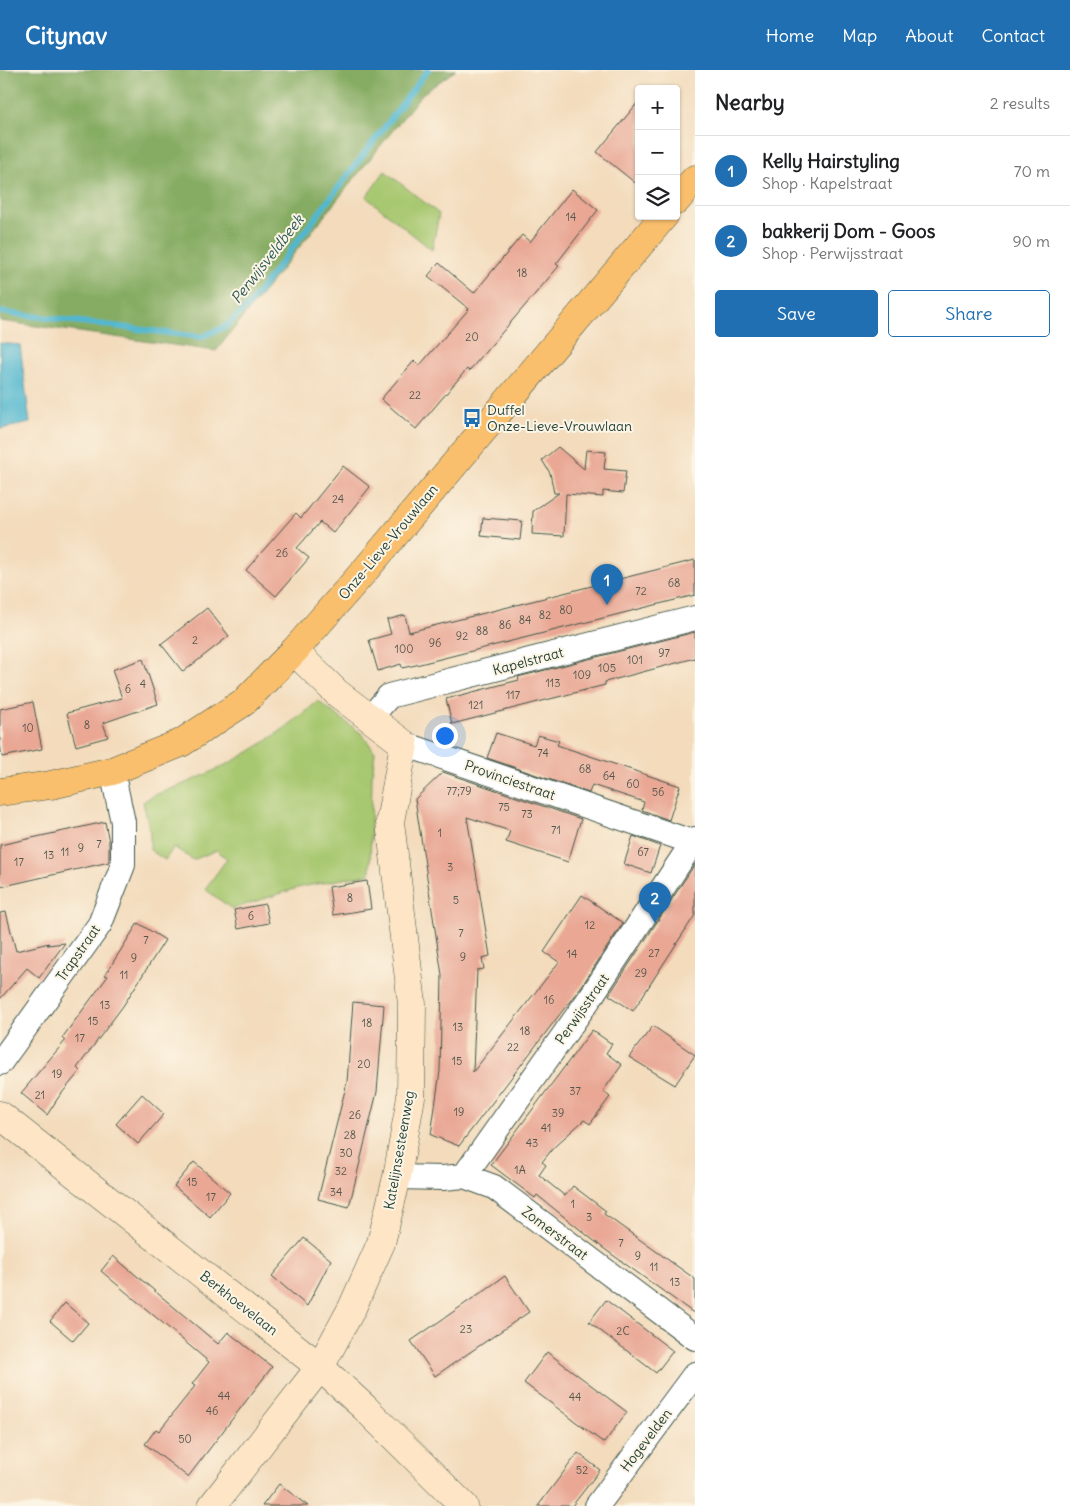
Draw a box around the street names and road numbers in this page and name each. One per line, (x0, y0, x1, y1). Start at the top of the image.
street label: Onze-Lieve-Vrouwlaan (334, 481, 442, 603)
street label: Kapelstraat (491, 643, 566, 679)
street label: Provinciestraat (462, 756, 558, 804)
street label: Trapstraat (52, 921, 104, 985)
street label: Perwijsstraat (551, 970, 613, 1048)
street label: Katelijnsesteenweg (380, 1089, 418, 1211)
street label: Zomerstraat (518, 1202, 592, 1264)
street label: Berkhoevelaan (196, 1267, 282, 1339)
street label: Hogevelden (616, 1405, 676, 1475)

